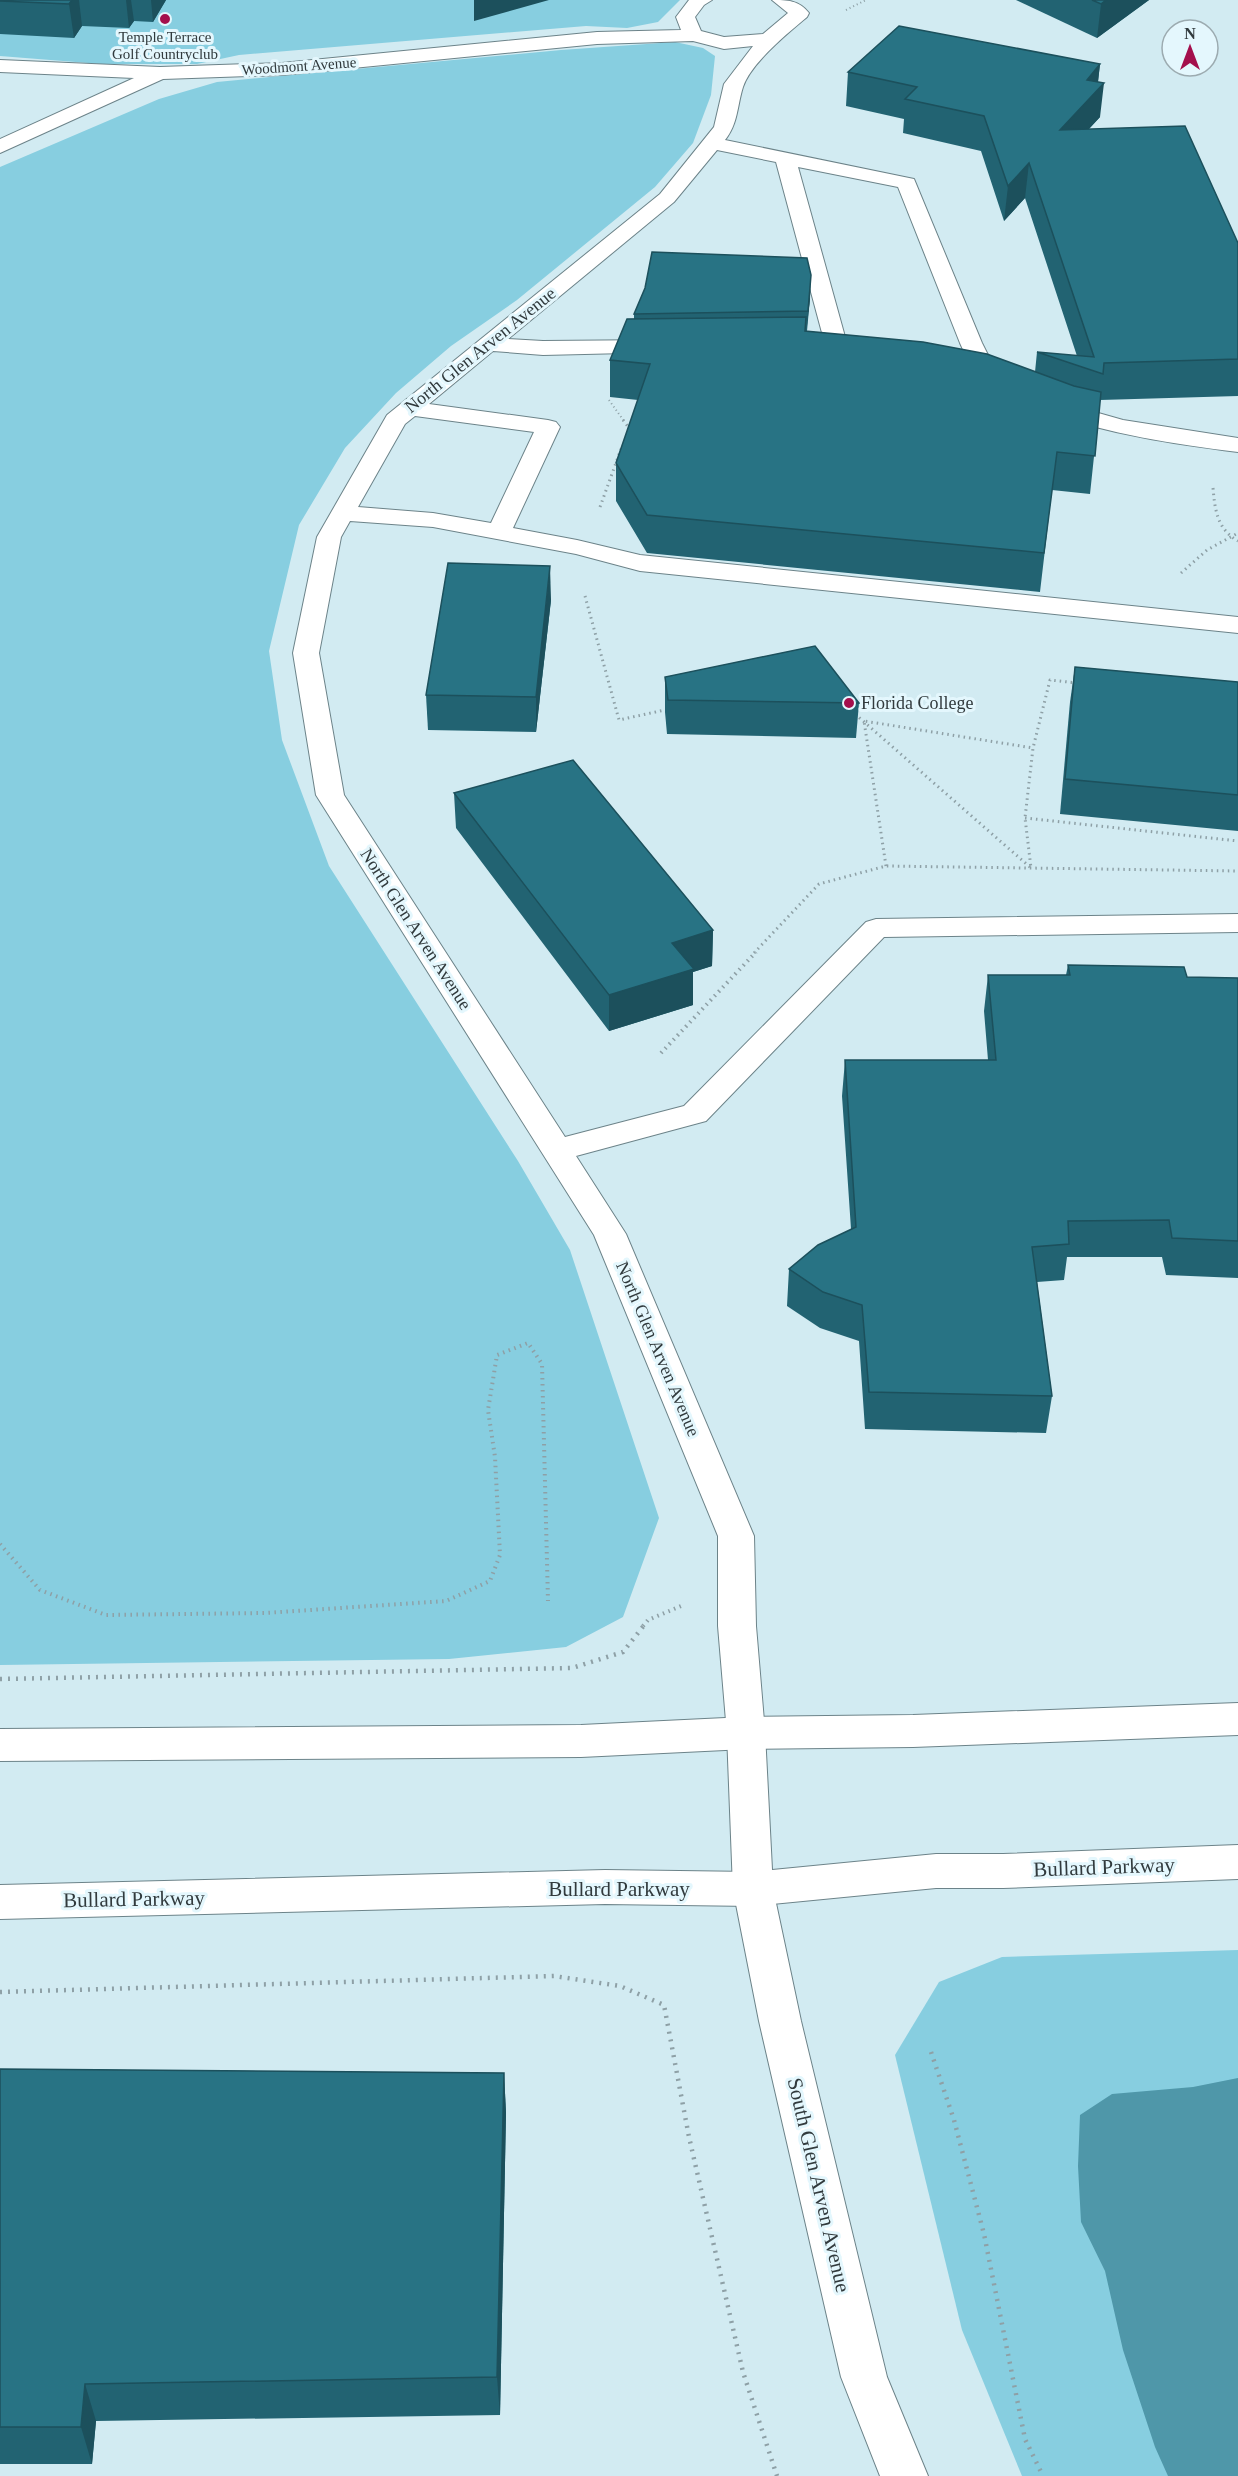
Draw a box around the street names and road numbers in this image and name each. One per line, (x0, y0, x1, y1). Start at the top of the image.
street label: Woodmont Avenue (241, 54, 357, 78)
street label: North Glen Arven Avenue (401, 283, 559, 417)
street label: North Glen Arven Avenue (356, 845, 476, 1013)
street label: North Glen Arven Avenue (612, 1259, 704, 1439)
street label: Bullard Parkway (1033, 1853, 1176, 1881)
street label: Bullard Parkway (548, 1877, 690, 1901)
street label: Bullard Parkway (63, 1886, 206, 1912)
street label: South Glen Arven Avenue (783, 2075, 855, 2295)

